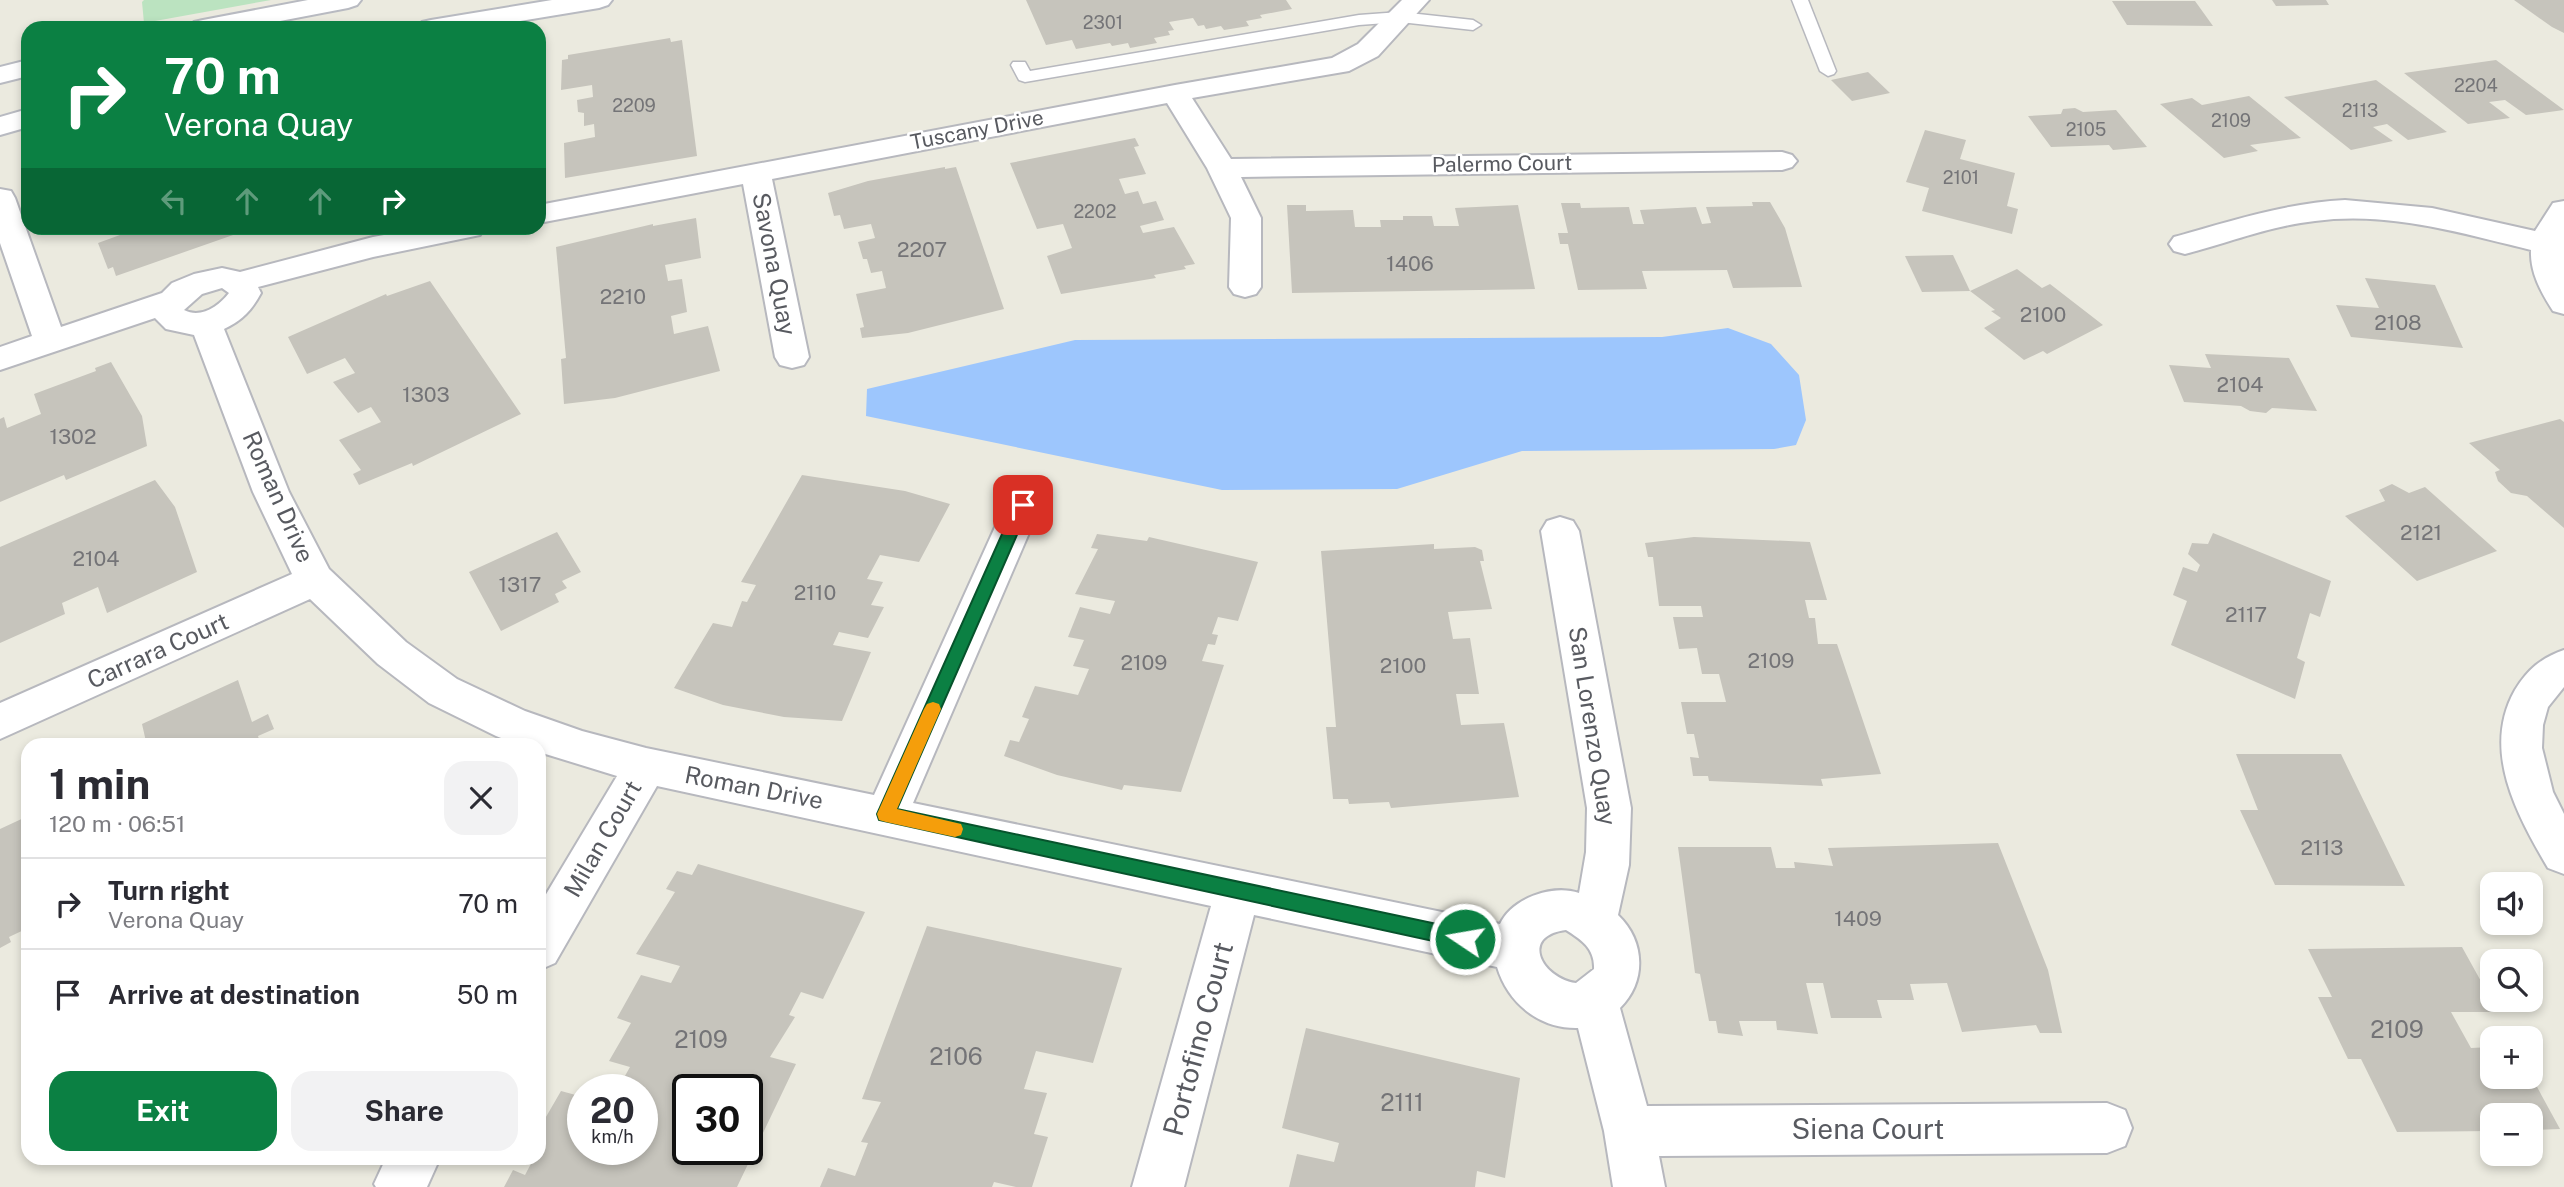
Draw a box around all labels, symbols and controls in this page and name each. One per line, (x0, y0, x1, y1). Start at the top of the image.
house number: 2301 (1083, 12, 1123, 33)
text: 70 m (164, 47, 281, 105)
icon: right (49, 49, 140, 140)
house number: 2204 (2454, 75, 2498, 96)
house number: 2209 (612, 95, 656, 116)
house number: 2113 (2342, 100, 2378, 121)
street label: Tuscany Drive (908, 104, 1046, 155)
text: Verona Quay (164, 106, 353, 143)
house number: 2109 (2211, 110, 2251, 131)
house number: 2105 (2066, 119, 2106, 140)
street label: Palermo Court (1432, 150, 1572, 177)
house number: 2101 (1943, 167, 1979, 188)
icon: left (155, 182, 193, 220)
icon: ahead (228, 182, 266, 220)
icon: ahead (301, 182, 339, 220)
icon: right (374, 182, 412, 220)
street label: Savona Quay (747, 190, 803, 338)
house number: 2202 (1073, 201, 1117, 222)
house number: 2207 (897, 237, 947, 262)
house number: 1406 (1386, 251, 1434, 276)
house number: 2210 (600, 284, 646, 309)
house number: 2100 (2020, 302, 2066, 327)
house number: 2108 (2374, 310, 2422, 335)
house number: 2104 (2216, 372, 2264, 397)
house number: 1303 (402, 382, 450, 407)
house number: 1302 (49, 424, 97, 449)
street label: Roman Drive (238, 427, 320, 566)
pin (993, 475, 1053, 535)
icon: arrive (1004, 486, 1042, 524)
house number: 2121 (2400, 520, 2442, 545)
house number: 2104 (72, 546, 120, 571)
house number: 1317 (499, 572, 541, 597)
house number: 2110 (794, 580, 836, 605)
house number: 2117 (2225, 602, 2267, 627)
street label: Carrara Court (83, 606, 233, 694)
street label: San Lorenzo Quay (1563, 624, 1623, 827)
house number: 2109 (1748, 648, 1794, 673)
house number: 2109 (1121, 650, 1167, 675)
house number: 2100 (1380, 653, 1426, 678)
text: 1 min (49, 759, 150, 808)
street label: Roman Drive (683, 760, 826, 814)
button: close (444, 761, 518, 835)
street label: Milan Court (558, 775, 647, 902)
text: 120 m · 06:51 (49, 810, 185, 837)
house number: 2113 (2301, 835, 2343, 860)
map controls (2480, 872, 2543, 1166)
button: sound (2480, 872, 2543, 935)
text: Turn right (108, 875, 230, 906)
icon: right (49, 885, 87, 923)
text: 70 m (458, 888, 518, 919)
position arrow (1428, 902, 1502, 976)
text: Verona Quay (108, 906, 244, 933)
house number: 1409 (1834, 906, 1882, 931)
street label: Portofino Court (1156, 938, 1239, 1139)
button: search (2480, 949, 2543, 1012)
icon: arrive (49, 976, 87, 1014)
text: Arrive at destination (108, 979, 360, 1010)
text: 50 m (457, 979, 518, 1010)
house number: 2109 (2370, 1015, 2424, 1043)
house number: 2109 (674, 1025, 728, 1053)
button: + (2480, 1026, 2543, 1089)
house number: 2106 (929, 1042, 983, 1070)
button: Exit (49, 1071, 277, 1151)
button: Share (291, 1071, 518, 1151)
speed limit sign: 30 (672, 1074, 763, 1165)
house number: 2111 (1380, 1088, 1424, 1116)
text: 20 (590, 1090, 635, 1131)
button: − (2480, 1103, 2543, 1166)
street label: Siena Court (1792, 1112, 1944, 1145)
text: km/h (591, 1126, 634, 1147)

